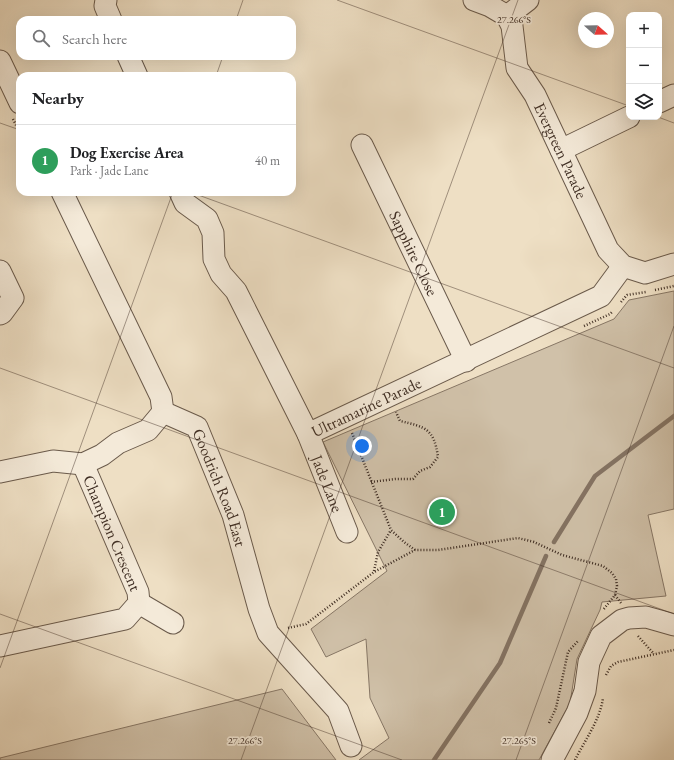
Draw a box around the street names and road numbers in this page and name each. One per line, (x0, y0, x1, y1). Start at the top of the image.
street label: Evergreen Parade (530, 99, 593, 202)
street label: Sapphire Close (385, 207, 443, 299)
street label: Ultramarine Parade (308, 372, 424, 442)
street label: Goodrich Road East (188, 425, 252, 549)
street label: Jade Lane (306, 450, 348, 515)
street label: Champion Crescent (78, 472, 146, 594)

